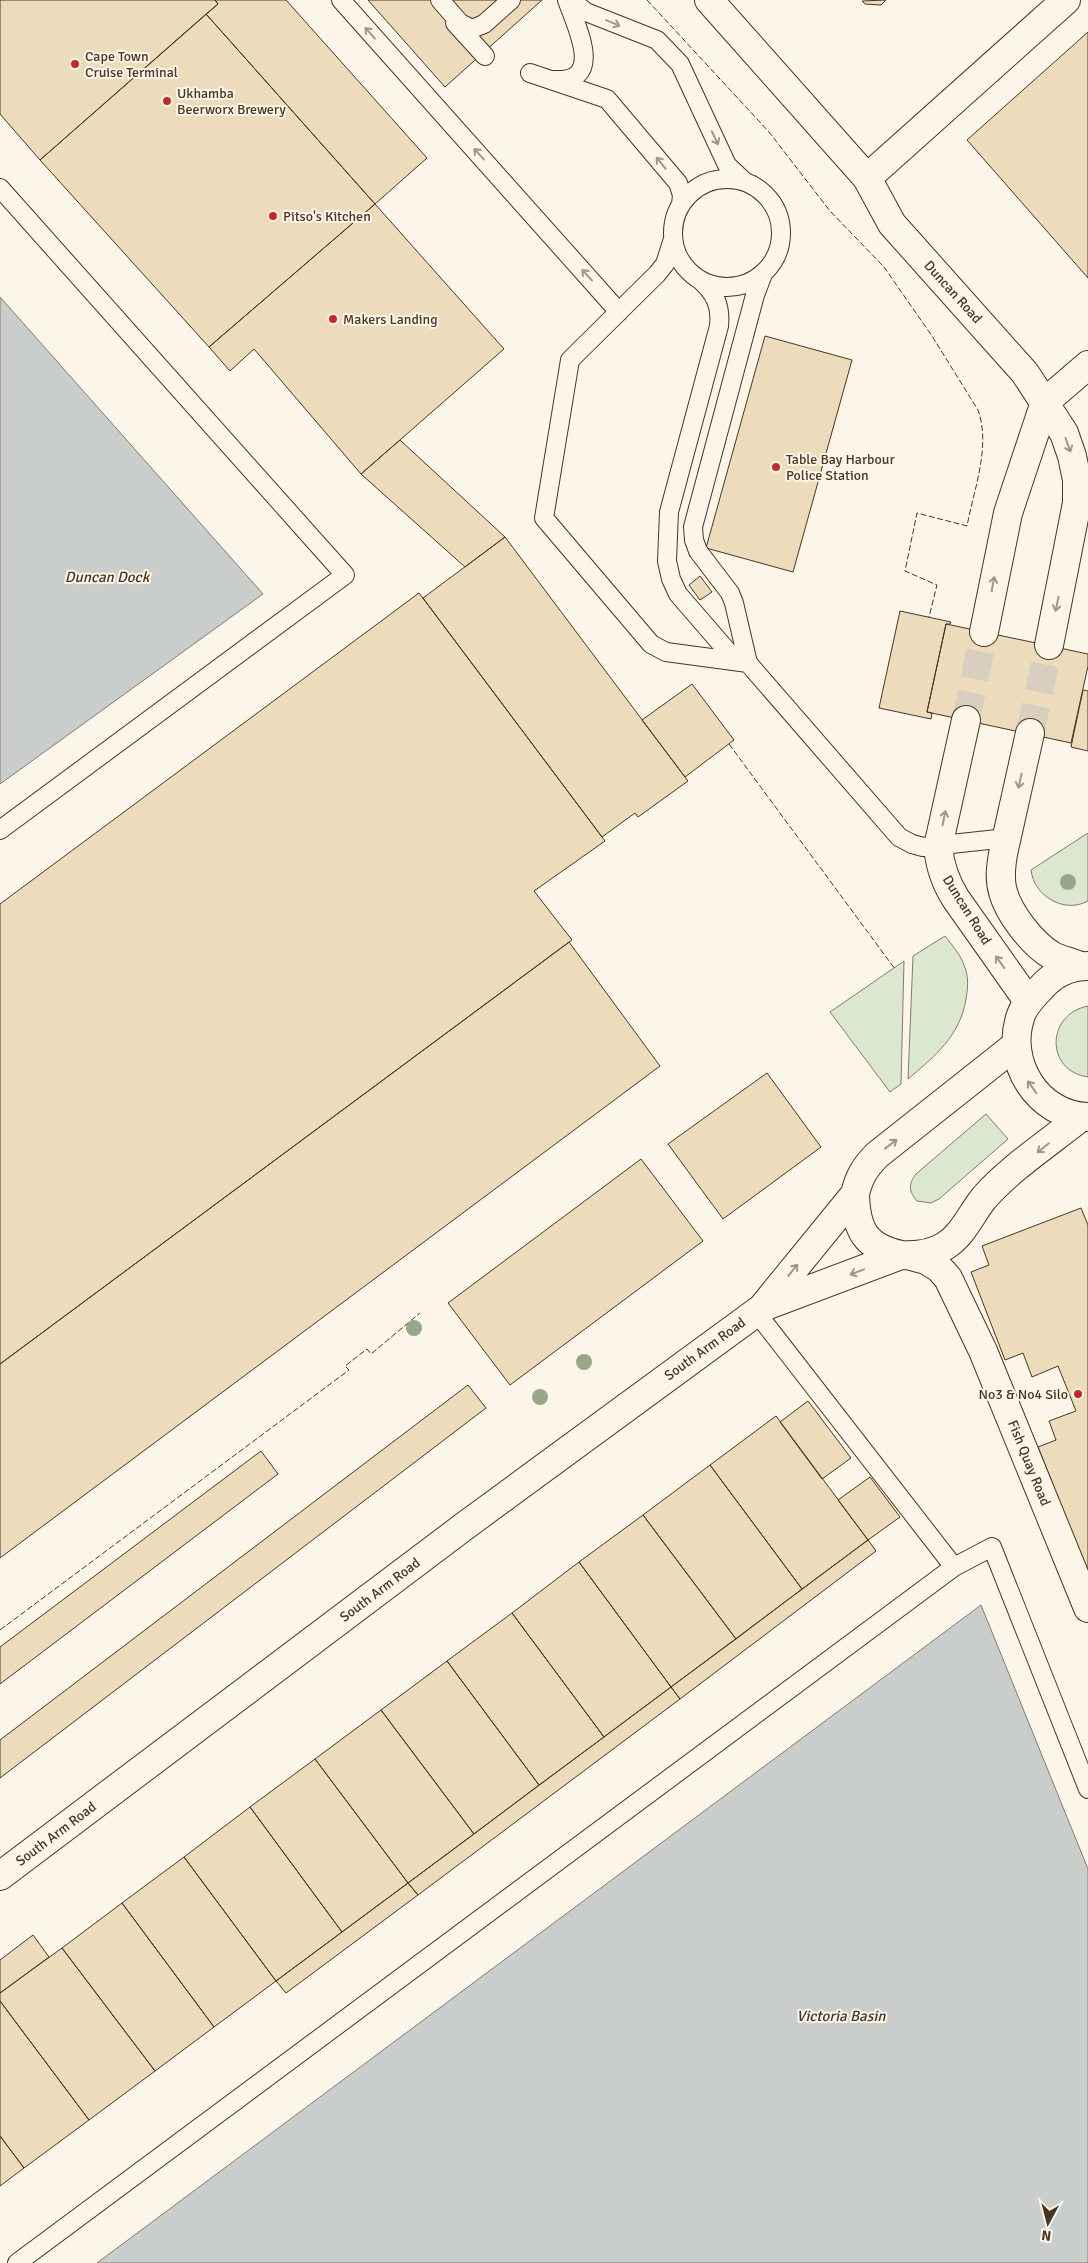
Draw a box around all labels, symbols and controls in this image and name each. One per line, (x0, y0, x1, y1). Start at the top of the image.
one-way arrow (605, 19, 620, 29)
one-way arrow (364, 27, 376, 40)
place label: Cape Town Cruise Terminal (85, 48, 178, 81)
marker: Cape Town Cruise Terminal (69, 58, 81, 70)
place label: Ukhamba Beerworx Brewery (177, 85, 286, 118)
marker: Ukhamba Beerworx Brewery (161, 95, 173, 107)
one-way arrow (710, 131, 720, 146)
one-way arrow (473, 148, 485, 161)
one-way arrow (656, 157, 667, 170)
place label: Pitso's Kitchen (283, 208, 371, 225)
marker: Pitso's Kitchen (267, 210, 279, 222)
street label: Duncan Road (920, 257, 986, 327)
one-way arrow (581, 269, 593, 282)
place label: Makers Landing (343, 311, 438, 328)
marker: Makers Landing (327, 313, 339, 325)
one-way arrow (1064, 437, 1073, 452)
place label: Table Bay Harbour Police Station (786, 451, 895, 484)
marker: Table Bay Harbour Police Station (770, 461, 782, 473)
water label: Duncan Dock (65, 568, 151, 586)
one-way arrow (989, 576, 998, 592)
one-way arrow (1052, 596, 1062, 612)
one-way arrow (1015, 773, 1024, 789)
one-way arrow (940, 810, 949, 826)
street label: Duncan Road (939, 872, 995, 948)
one-way arrow (995, 955, 1005, 969)
one-way arrow (1027, 1080, 1037, 1094)
one-way arrow (884, 1138, 897, 1149)
one-way arrow (1037, 1142, 1050, 1153)
one-way arrow (787, 1264, 798, 1277)
one-way arrow (850, 1268, 865, 1277)
street label: South Arm Road (661, 1314, 749, 1384)
place label: No3 & No4 Silo (979, 1386, 1068, 1403)
marker: No3 & No4 Silo (1072, 1388, 1084, 1400)
street label: Fish Quay Road (1004, 1418, 1054, 1508)
street label: South Arm Road (336, 1554, 424, 1626)
street label: South Arm Road (12, 1798, 100, 1870)
water label: Victoria Basin (797, 2007, 886, 2025)
north arrow (1023, 2198, 1073, 2248)
text: N (1041, 2226, 1052, 2244)

